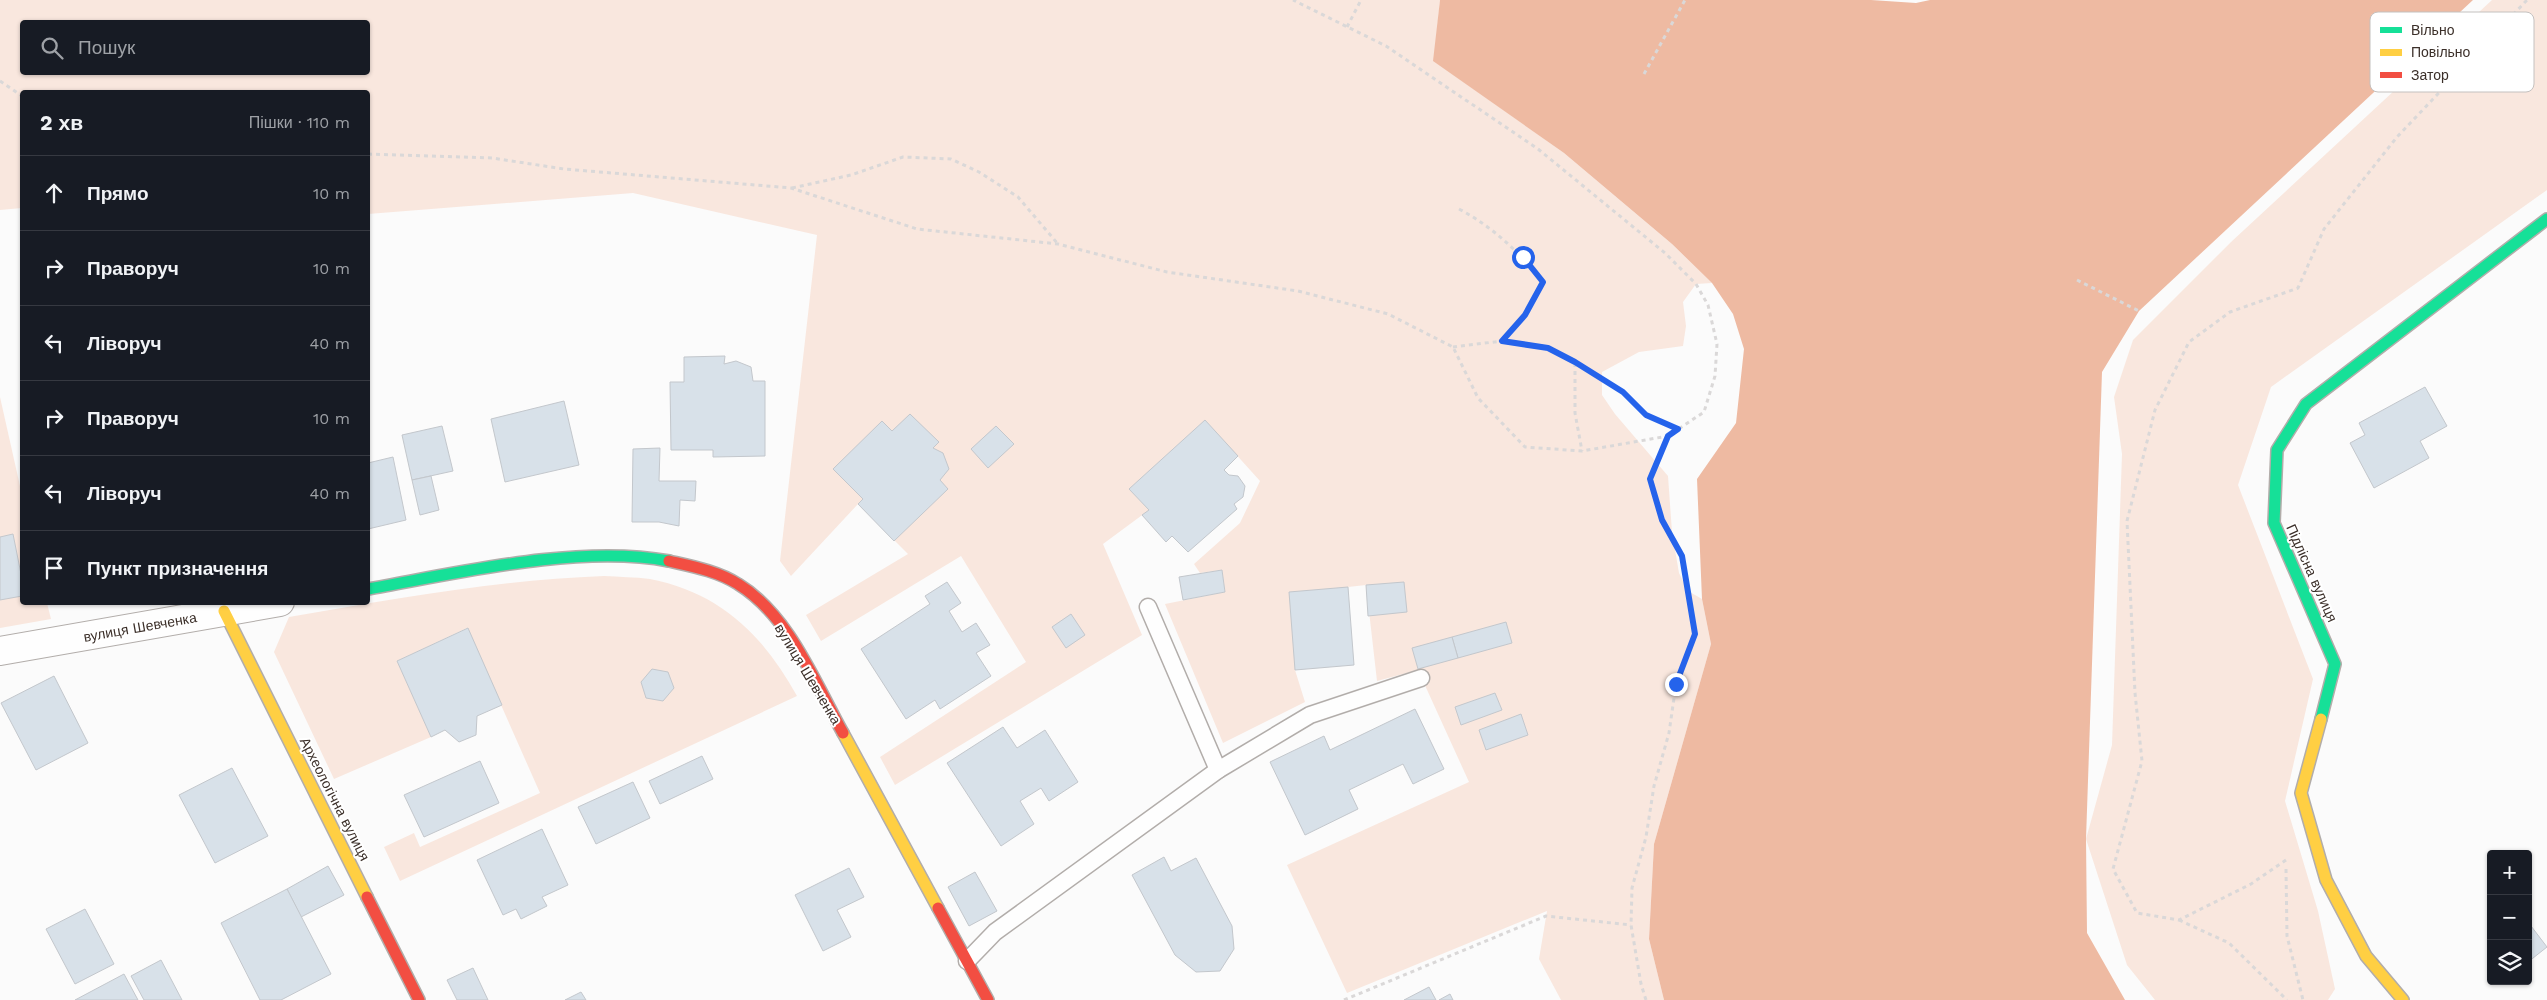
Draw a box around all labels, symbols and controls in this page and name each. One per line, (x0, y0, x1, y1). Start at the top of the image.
legend (2370, 12, 2534, 92)
search box (20, 20, 370, 75)
text: Вільно (2411, 22, 2455, 38)
icon: search (38, 34, 66, 62)
text: Пошук (78, 36, 135, 59)
text: Повільно (2411, 44, 2471, 60)
text: Затор (2411, 67, 2449, 83)
text: 2 хв (40, 110, 83, 135)
text: Пішки · 110 m (249, 113, 350, 132)
icon: ahead (40, 179, 68, 207)
text: Прямо (87, 182, 149, 205)
text: 10 m (313, 184, 350, 203)
route start (1512, 246, 1535, 269)
icon: right (40, 254, 68, 282)
text: Праворуч (87, 257, 179, 280)
text: 10 m (313, 259, 350, 278)
icon: left (40, 329, 68, 357)
text: Ліворуч (87, 332, 162, 355)
text: 40 m (310, 334, 350, 353)
icon: right (40, 404, 68, 432)
text: Праворуч (87, 407, 179, 430)
text: 10 m (313, 409, 350, 428)
icon: left (40, 479, 68, 507)
text: Ліворуч (87, 482, 162, 505)
text: 40 m (310, 484, 350, 503)
street label: Підлісна вулиця (2283, 522, 2341, 624)
icon: arrive (40, 554, 68, 582)
text: Пункт призначення (87, 557, 268, 580)
street label: вулиця Шевченка (82, 609, 198, 645)
street label: вулиця Шевченка (772, 621, 844, 727)
route end (1665, 673, 1688, 696)
street label: Археологічна вулиця (297, 735, 373, 863)
map controls (2487, 850, 2532, 985)
button: + (2487, 850, 2532, 895)
button: − (2487, 895, 2532, 940)
button: layers (2487, 940, 2532, 985)

